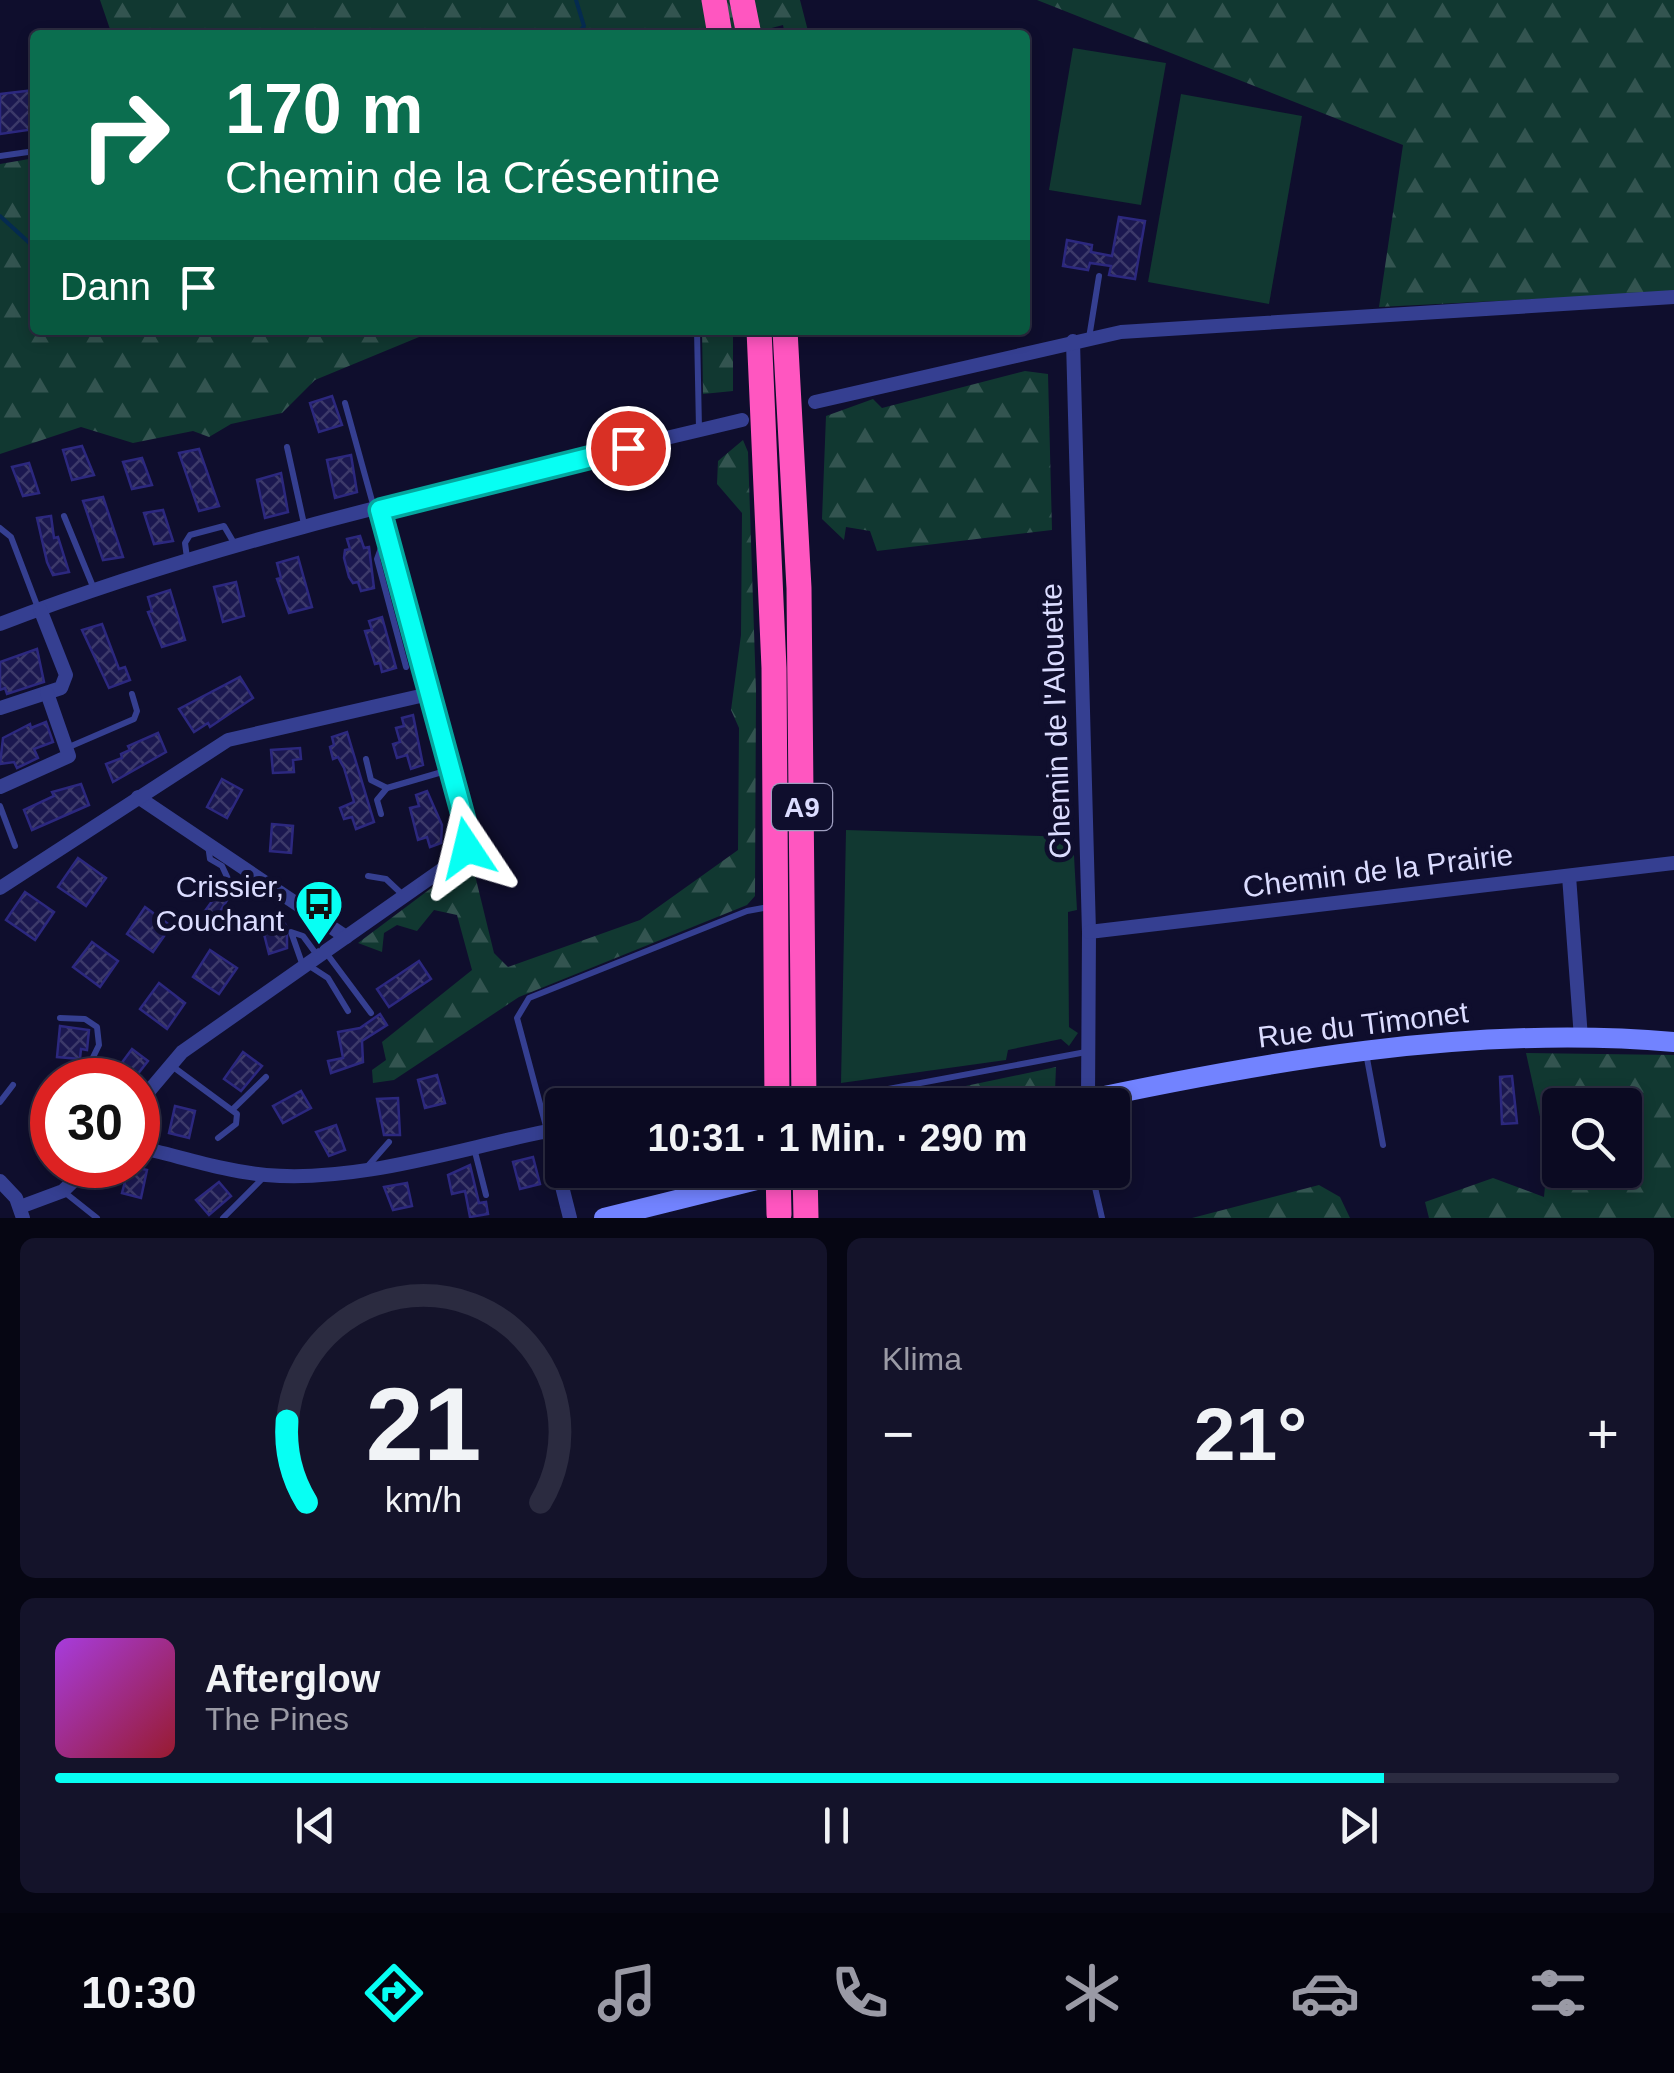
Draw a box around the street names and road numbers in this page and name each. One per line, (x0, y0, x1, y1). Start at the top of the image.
street label: Chemin de l'Alouette (1034, 583, 1077, 859)
road number: A9 (772, 784, 832, 830)
street label: Chemin de la Prairie (1241, 838, 1515, 903)
street label: Rue du Timonet (1256, 995, 1471, 1054)

